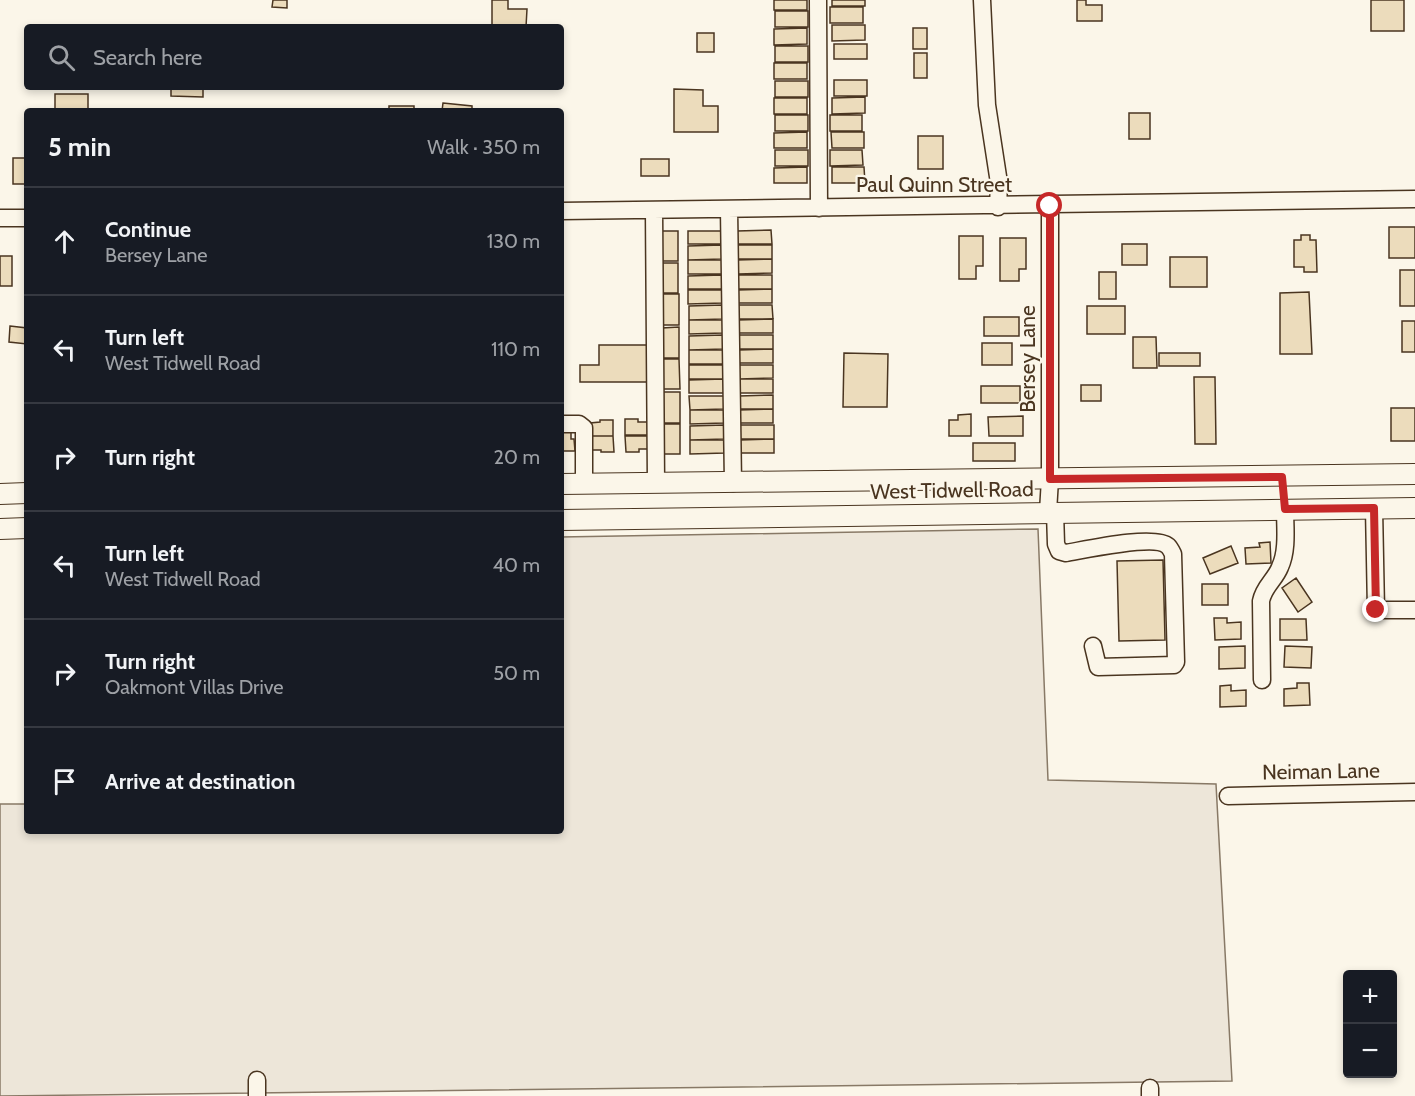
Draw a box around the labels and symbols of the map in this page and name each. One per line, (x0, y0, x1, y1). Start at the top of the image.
street label: Paul Quinn Street (856, 172, 1012, 197)
route start (1036, 192, 1062, 218)
street label: Bersey Lane (1015, 305, 1040, 413)
street label: West Tidwell Road (870, 476, 1034, 504)
route end (1362, 596, 1388, 622)
street label: Neiman Lane (1262, 757, 1380, 785)

